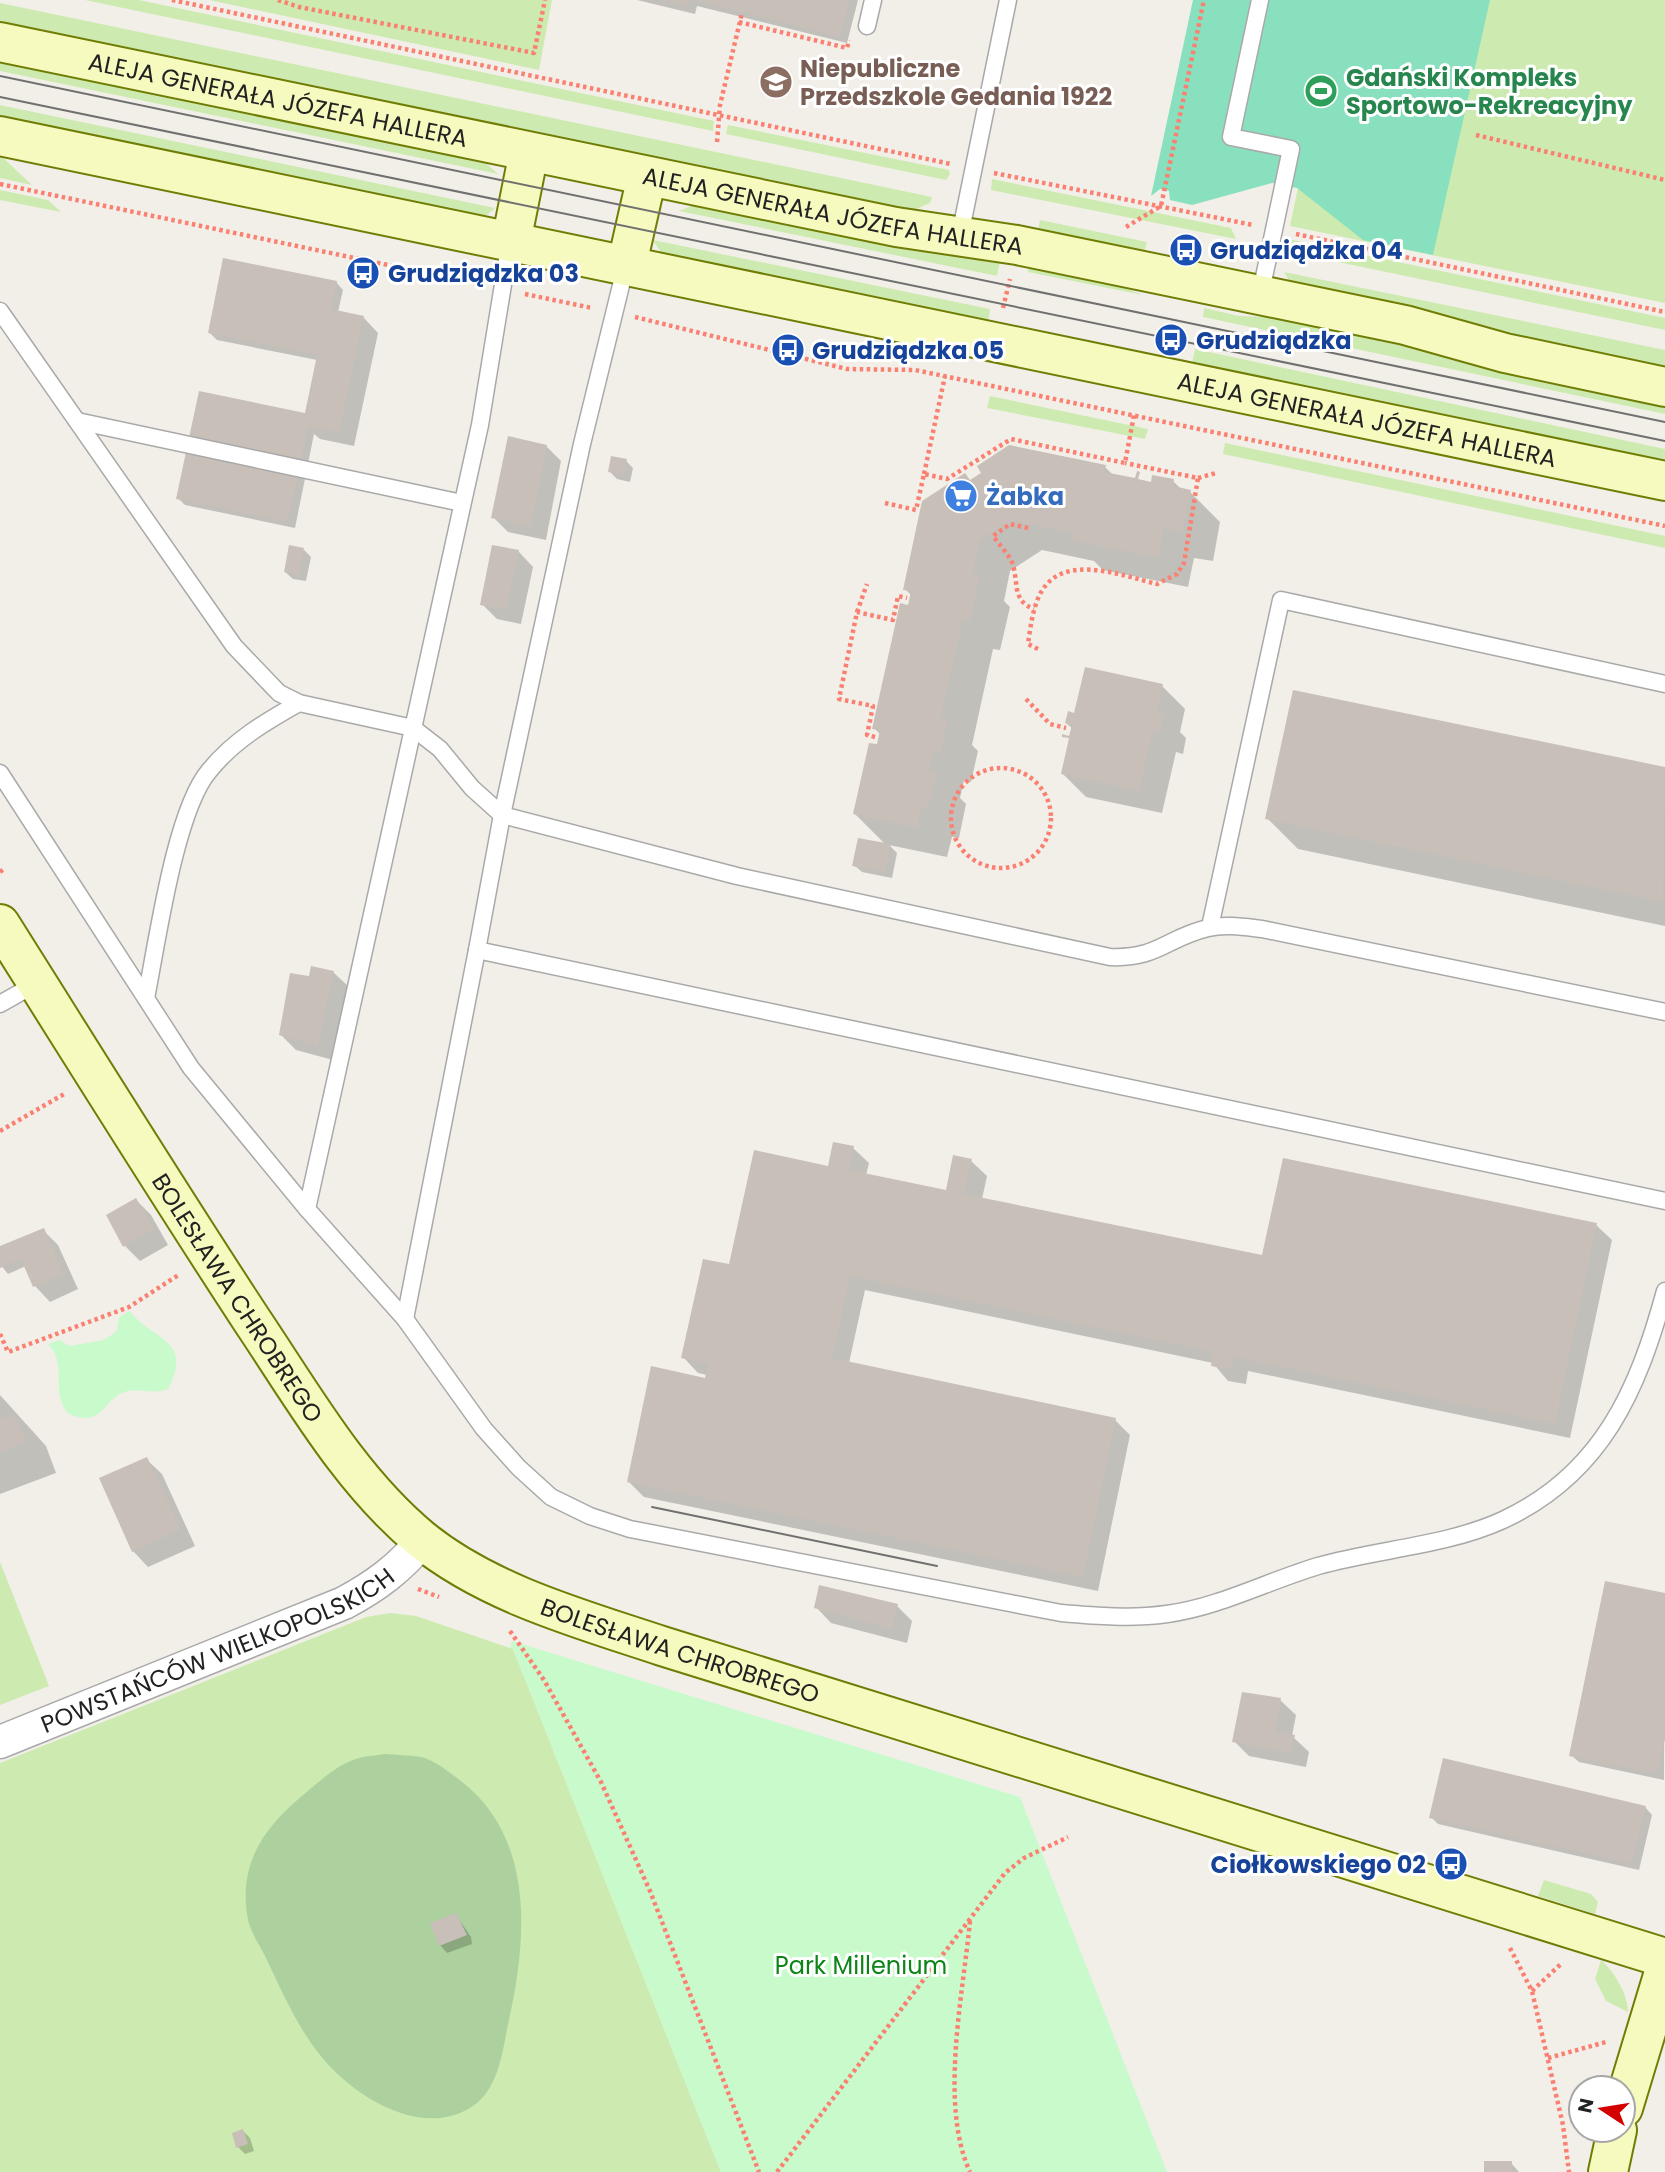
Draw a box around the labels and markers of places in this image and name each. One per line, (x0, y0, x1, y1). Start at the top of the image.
place label: Niepubliczne Przedszkole Gedania 1922 (800, 52, 1112, 113)
place label: Gdański Kompleks Sportowo-Rekreacyjny (1346, 61, 1633, 122)
school or university icon: Niepubliczne Przedszkole Gedania 1922 (757, 63, 795, 101)
sports icon: Gdański Kompleks Sportowo-Rekreacyjny (1302, 72, 1340, 110)
bus stop icon: Grudziądzka 04 (1167, 231, 1205, 269)
place label: Grudziądzka 04 (1210, 234, 1403, 267)
bus stop icon: Grudziądzka 03 (344, 254, 382, 292)
place label: Grudziądzka 03 (388, 257, 579, 290)
bus stop icon: Grudziądzka (1152, 321, 1190, 359)
place label: Grudziądzka (1196, 324, 1352, 357)
bus stop icon: Grudziądzka 05 (769, 331, 807, 369)
place label: Grudziądzka 05 (812, 334, 1004, 367)
supermarket icon: Żabka (942, 477, 980, 515)
place label: Żabka (986, 480, 1064, 513)
bus stop icon: Ciołkowskiego 02 (1432, 1845, 1470, 1883)
place label: Ciołkowskiego 02 (1211, 1848, 1426, 1881)

